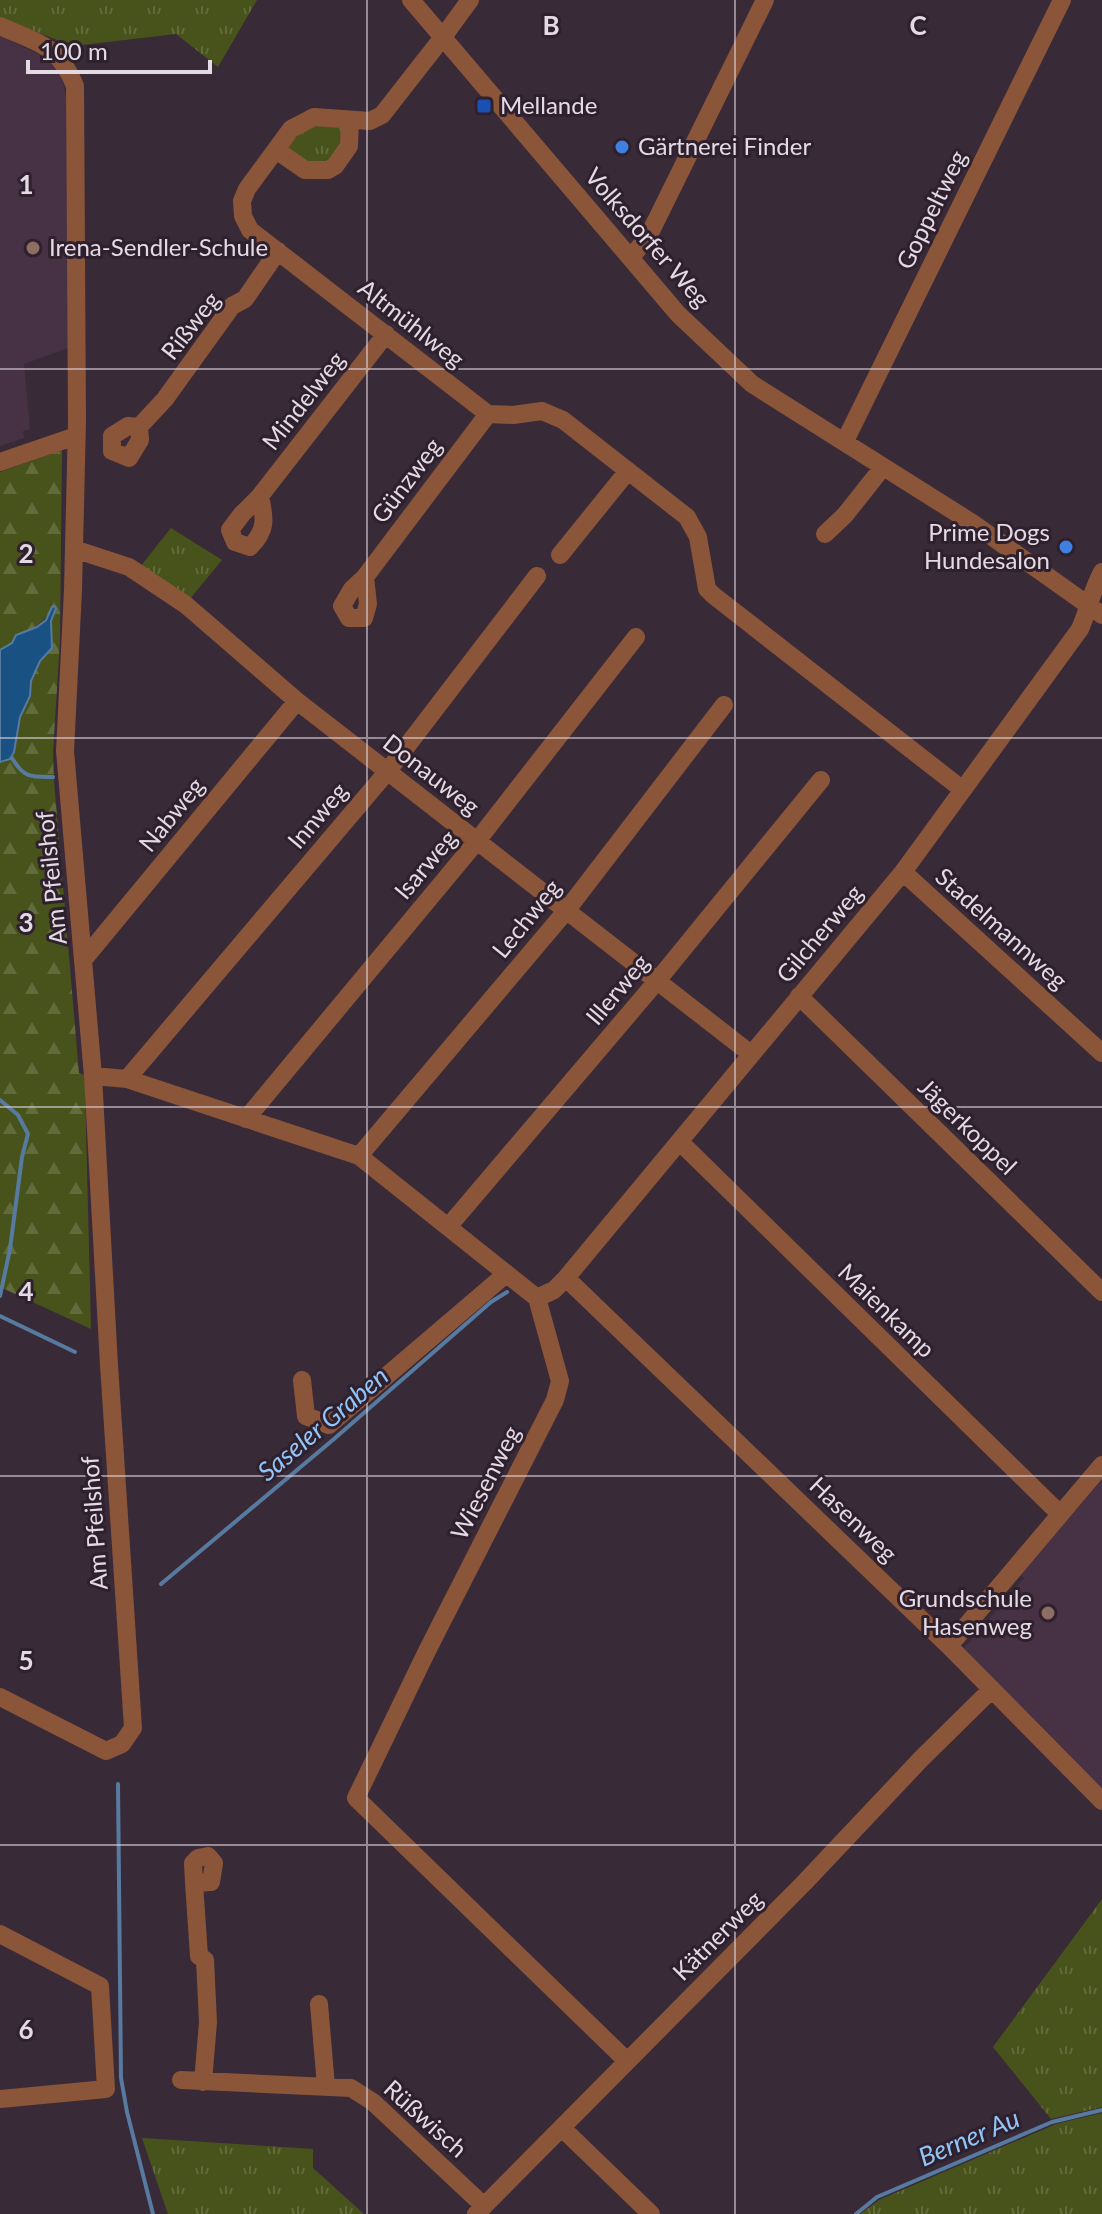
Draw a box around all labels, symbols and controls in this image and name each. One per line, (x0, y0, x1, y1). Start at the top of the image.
text: B (542, 9, 560, 41)
text: C (909, 9, 927, 41)
scale bar (28, 24, 210, 74)
text: 100 m (40, 36, 108, 65)
place label: Mellande (500, 90, 597, 119)
marker: Mellande (475, 97, 493, 115)
place label: Gärtnerei Finder (638, 131, 811, 160)
marker: Gärtnerei Finder (613, 138, 631, 156)
street label: Goppeltweg (889, 145, 972, 274)
street label: Volksdorfer Weg (580, 161, 717, 313)
text: 1 (18, 168, 34, 200)
place label: Irena-Sendler-Schule (49, 232, 268, 261)
marker: Irena-Sendler-Schule (24, 239, 42, 257)
street label: Altmühlweg (353, 272, 471, 373)
street label: Rißweg (154, 285, 225, 365)
street label: Mindelweg (255, 345, 350, 455)
street label: Günzweg (364, 432, 447, 528)
place label: Prime Dogs Hundesalon (924, 517, 1050, 574)
text: 2 (18, 537, 34, 569)
marker: Prime Dogs Hundesalon (1057, 538, 1075, 556)
street label: Donauweg (378, 727, 486, 820)
street label: Nabweg (132, 771, 209, 857)
street label: Innweg (281, 776, 353, 854)
street label: Am Pfeilshof (29, 809, 72, 946)
street label: Isarweg (388, 824, 462, 904)
street label: Stadelmannweg (930, 861, 1074, 995)
street label: Lechweg (485, 873, 566, 963)
street label: Gilcherweg (770, 878, 868, 988)
text: 3 (18, 906, 34, 938)
street label: Illerweg (579, 948, 655, 1030)
street label: Jägerkoppel (913, 1072, 1023, 1180)
street label: Maienkamp (833, 1257, 941, 1363)
text: 4 (18, 1275, 34, 1307)
water label: Saseler Graben (250, 1359, 394, 1487)
street label: Wiesenweg (444, 1421, 526, 1544)
street label: Am Pfeilshof (74, 1455, 113, 1591)
street label: Hasenweg (804, 1470, 904, 1568)
place label: Grundschule Hasenweg (899, 1583, 1032, 1640)
marker: Grundschule Hasenweg (1039, 1604, 1057, 1622)
text: 5 (18, 1644, 34, 1676)
street label: Kätnerweg (666, 1884, 768, 1986)
text: 6 (18, 2013, 34, 2045)
street label: Rüßwisch (379, 2073, 473, 2163)
water label: Berner Au (913, 2102, 1024, 2173)

